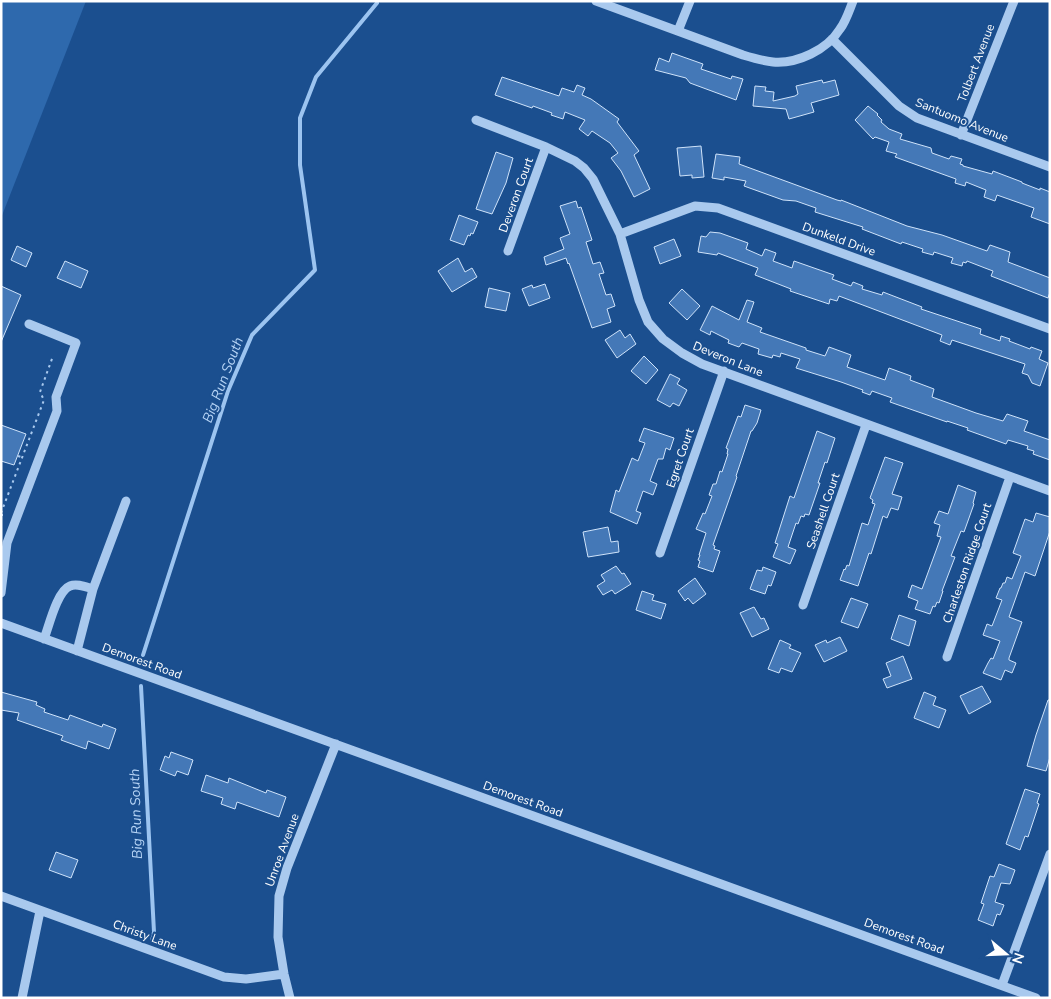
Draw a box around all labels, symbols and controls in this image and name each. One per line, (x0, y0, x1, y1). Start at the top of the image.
street label: Tolbert Avenue (954, 22, 998, 104)
street label: Santuomo Avenue (913, 94, 1011, 146)
street label: Deveron Court (495, 155, 537, 235)
street label: Dunkeld Drive (800, 218, 878, 260)
water label: Big Run South (198, 334, 248, 426)
street label: Deveron Lane (690, 338, 766, 380)
street label: Egret Court (662, 425, 698, 490)
street label: Seashell Court (803, 470, 844, 551)
street label: Charleston Ridge Court (939, 500, 995, 625)
street label: Demorest Road (100, 639, 184, 683)
water label: Big Run South (125, 768, 147, 859)
street label: Demorest Road (481, 777, 565, 821)
street label: Unroe Avenue (261, 811, 303, 889)
street label: Demorest Road (862, 914, 946, 958)
street label: Christy Lane (111, 916, 179, 954)
north arrow (981, 929, 1031, 979)
text: N (1007, 950, 1029, 966)

